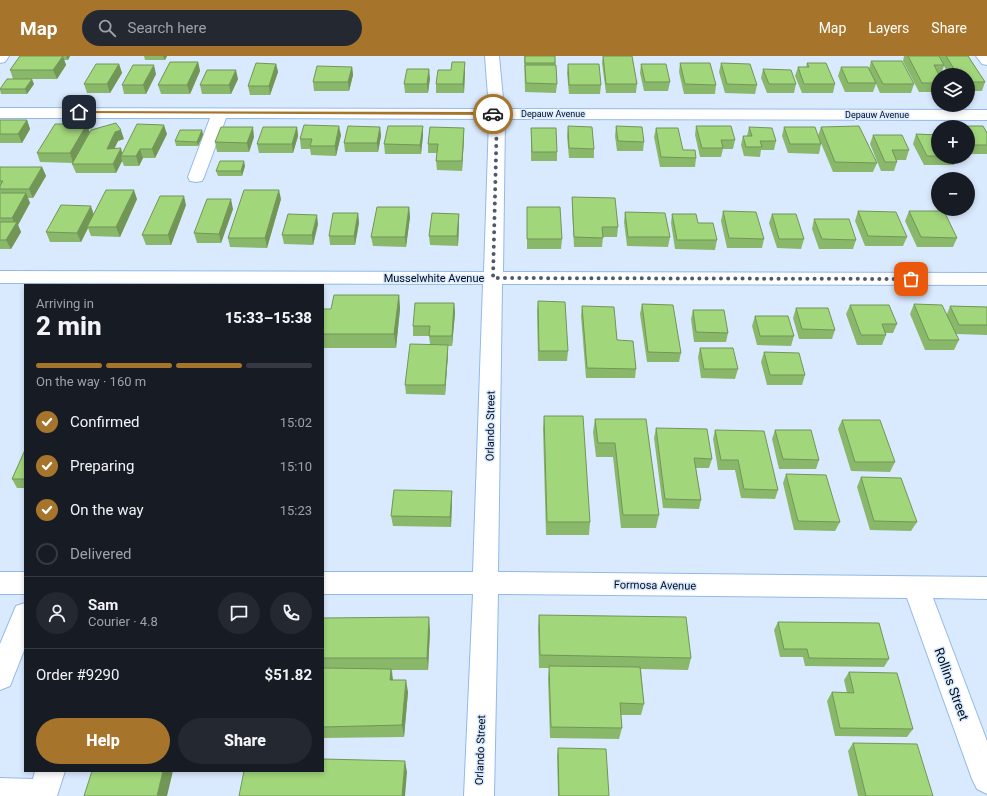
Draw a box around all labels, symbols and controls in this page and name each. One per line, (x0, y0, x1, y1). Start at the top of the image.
search box (82, 10, 362, 46)
text: Map (20, 17, 58, 40)
icon: search (96, 17, 118, 39)
text: Search here (128, 19, 206, 37)
text: Map (819, 20, 846, 36)
text: Layers (868, 20, 909, 36)
text: Share (931, 20, 967, 36)
map controls (931, 68, 975, 216)
button: layers (931, 68, 975, 112)
courier (473, 94, 513, 134)
pin (62, 95, 96, 129)
icon: home (68, 101, 90, 123)
icon: car (482, 103, 504, 125)
street label: Depauw Avenue (521, 109, 585, 119)
street label: Depauw Avenue (845, 110, 909, 120)
button: + (931, 120, 975, 164)
button: − (931, 172, 975, 216)
pin (894, 262, 928, 296)
icon: bag (900, 268, 922, 290)
street label: Musselwhite Avenue (384, 272, 484, 285)
text: Arriving in (36, 296, 94, 311)
text: 15:33–15:38 (225, 309, 312, 327)
text: 2 min (36, 311, 102, 341)
text: On the way · 160 m (36, 374, 146, 389)
street label: Orlando Street (483, 390, 498, 461)
icon: check (36, 411, 58, 433)
text: Confirmed (70, 413, 140, 431)
text: 15:02 (280, 415, 312, 430)
icon: check (36, 455, 58, 477)
text: Preparing (70, 457, 134, 475)
text: 15:10 (280, 459, 312, 474)
icon: check (36, 499, 58, 521)
text: On the way (70, 501, 144, 519)
text: 15:23 (280, 503, 312, 518)
text: Delivered (70, 545, 132, 563)
street label: Formosa Avenue (614, 578, 696, 593)
button: person (36, 592, 78, 634)
button: chat (218, 592, 260, 634)
button: phone (270, 592, 312, 634)
text: Sam (88, 596, 118, 614)
text: Courier · 4.8 (88, 614, 158, 629)
street label: Rollins Street (931, 646, 972, 723)
text: Order #9290 (36, 666, 119, 684)
text: $51.82 (265, 666, 312, 684)
street label: Orlando Street (473, 714, 488, 785)
button: Help (36, 718, 170, 764)
button: Share (178, 718, 312, 764)

